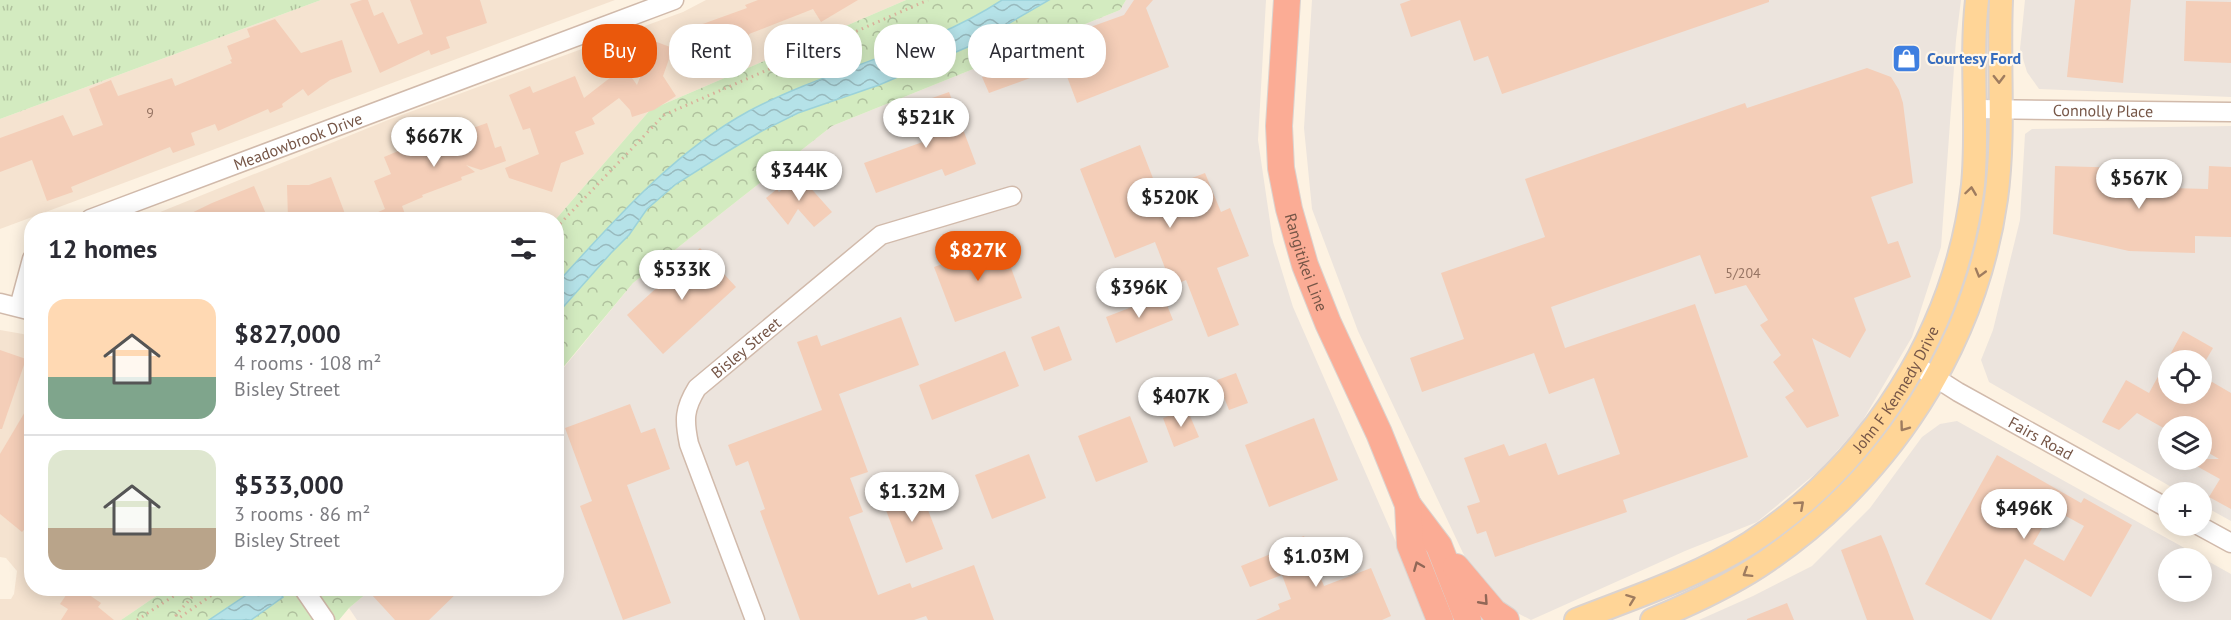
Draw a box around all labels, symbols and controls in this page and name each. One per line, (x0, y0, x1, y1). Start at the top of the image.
chip: Buy (582, 24, 657, 78)
chip: Rent (669, 24, 752, 78)
chip: Filters (764, 24, 862, 78)
chip: New (874, 24, 956, 78)
chip: Apartment (968, 24, 1106, 78)
shop icon: Courtesy Ford (1890, 42, 1922, 74)
place label: Courtesy Ford (1927, 48, 2021, 68)
one-way arrow (1993, 75, 2006, 84)
pin: $521K (884, 98, 968, 149)
street label: Connolly Place (2053, 100, 2153, 121)
house number: 9 (146, 104, 154, 122)
text: $521K (897, 104, 955, 130)
street label: Meadowbrook Drive (231, 108, 365, 174)
pin: $667K (392, 117, 476, 168)
text: $667K (405, 123, 463, 149)
pin: $344K (757, 151, 841, 202)
text: $344K (770, 157, 828, 183)
pin: $567K (2097, 159, 2181, 210)
text: $567K (2110, 165, 2168, 191)
pin: $520K (1128, 178, 1212, 229)
text: $520K (1141, 184, 1199, 210)
one-way arrow (1965, 186, 1977, 195)
street label: Rangitikei Line (1281, 211, 1332, 314)
pin: $827K (936, 231, 1020, 282)
text: 12 homes (48, 232, 157, 265)
icon: filters (507, 232, 540, 265)
text: $827K (949, 237, 1007, 263)
pin: $533K (640, 250, 724, 301)
text: $533K (653, 256, 711, 282)
house number: 5/204 (1725, 264, 1761, 282)
one-way arrow (1975, 267, 1987, 277)
pin: $396K (1097, 268, 1181, 319)
text: $396K (1110, 274, 1168, 300)
street label: Bisley Street (707, 312, 785, 382)
text: $827,000 (234, 317, 341, 350)
icon: home (96, 323, 168, 395)
street label: John F Kennedy Drive (1847, 323, 1943, 457)
text: 4 rooms · 108 m² (234, 350, 381, 376)
map controls (2158, 350, 2212, 602)
button: locate (2158, 350, 2212, 404)
text: Bisley Street (234, 376, 340, 402)
pin: $407K (1139, 377, 1223, 428)
text: $407K (1152, 383, 1210, 409)
street label: Fairs Road (2005, 412, 2077, 464)
button: layers (2158, 416, 2212, 470)
one-way arrow (1900, 421, 1911, 432)
text: $533,000 (234, 468, 344, 501)
pin: $1.32M (863, 472, 961, 523)
icon: home (96, 474, 168, 546)
text: $1.32M (879, 478, 945, 504)
button: + (2158, 482, 2212, 536)
pin: $496K (1982, 489, 2066, 540)
text: $496K (1995, 495, 2053, 521)
text: 3 rooms · 86 m² (234, 501, 370, 527)
one-way arrow (1793, 501, 1804, 512)
text: Bisley Street (234, 527, 340, 553)
pin: $1.03M (1267, 537, 1365, 588)
text: $1.03M (1283, 543, 1349, 569)
button: − (2158, 548, 2212, 602)
one-way arrow (1413, 561, 1425, 572)
one-way arrow (1743, 566, 1754, 577)
one-way arrow (1625, 594, 1636, 606)
one-way arrow (1477, 595, 1488, 605)

